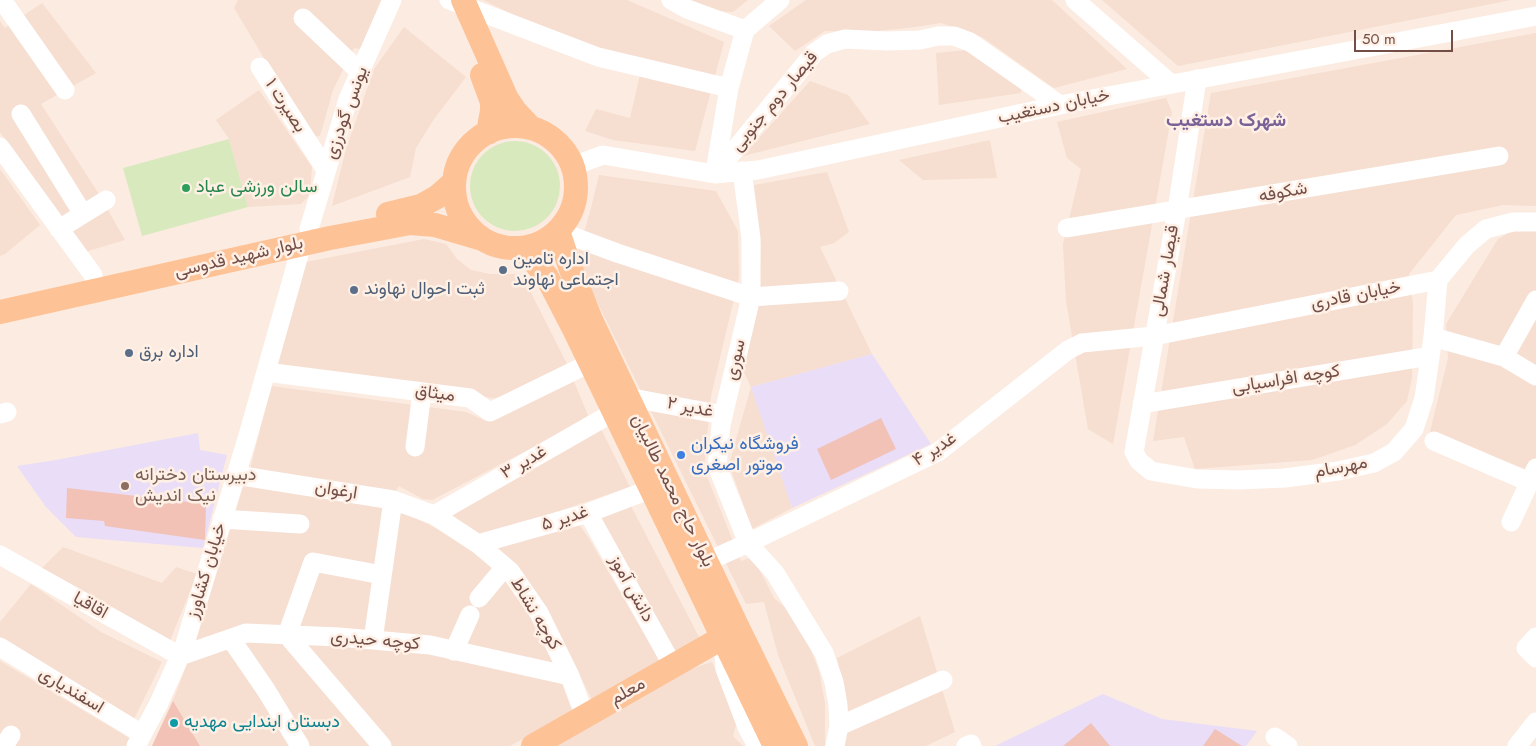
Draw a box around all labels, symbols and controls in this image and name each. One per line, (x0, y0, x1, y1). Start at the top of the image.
scale bar (1356, 20, 1455, 52)
text: 50 m (1362, 28, 1396, 50)
street label: قیصار دوم جنوبی (727, 48, 823, 156)
street label: یونس گودرزی (320, 64, 374, 162)
street label: بصیرت ۱ (260, 75, 310, 137)
street label: خیابان دستغیب (996, 85, 1112, 129)
district label: شهرک دستغیب (1166, 110, 1286, 132)
place label: سالن ورزشی عباد (196, 177, 317, 199)
street label: شکوفه (1257, 178, 1309, 208)
marker: سالن ورزشی عباد (180, 182, 192, 194)
street label: قیصار شمالی (1147, 224, 1185, 318)
street label: بلوار شهید قدوسی (173, 233, 305, 283)
place label: اداره تامین اجتماعی نهاوند (513, 249, 619, 292)
marker: اداره تامین اجتماعی نهاوند (497, 264, 509, 276)
street label: خیابان قادری (1309, 277, 1403, 315)
place label: ثبت احوال نهاوند (364, 279, 485, 301)
marker: ثبت احوال نهاوند (348, 284, 360, 296)
street label: سوری (721, 338, 751, 382)
place label: اداره برق (139, 342, 199, 364)
marker: اداره برق (123, 347, 135, 359)
street label: کوچه افراسیابی (1230, 361, 1342, 399)
street label: میثاق (414, 381, 456, 407)
street label: غدیر ۲ (665, 393, 715, 423)
street label: بلوار حاج محمد طالبیان (626, 411, 718, 571)
street label: غدیر ۴ (909, 428, 961, 472)
place label: فروشگاه نیکران موتور اصغری (691, 434, 799, 476)
street label: غدیر ۳ (497, 441, 551, 485)
marker: فروشگاه نیکران موتور اصغری (675, 449, 687, 461)
street label: مهرسام (1313, 452, 1369, 484)
place label: دبیرستان دخترانه نیک اندیش (135, 465, 256, 508)
street label: ارغوان (313, 477, 359, 505)
marker: دبیرستان دخترانه نیک اندیش (119, 480, 131, 492)
street label: غدیر ۵ (539, 502, 591, 536)
street label: خیابان کشاورز (182, 521, 232, 621)
street label: دانش آموز (604, 552, 658, 626)
street label: کوچه نشاط (505, 574, 565, 654)
street label: اقاقیا (69, 588, 111, 624)
street label: کوچه حیدری (329, 626, 421, 656)
street label: اسفندیاری (35, 663, 107, 719)
street label: معلم (607, 673, 649, 711)
place label: دبستان ابندایی مهدیه (184, 712, 340, 734)
marker: دبستان ابندایی مهدیه (168, 717, 180, 729)

